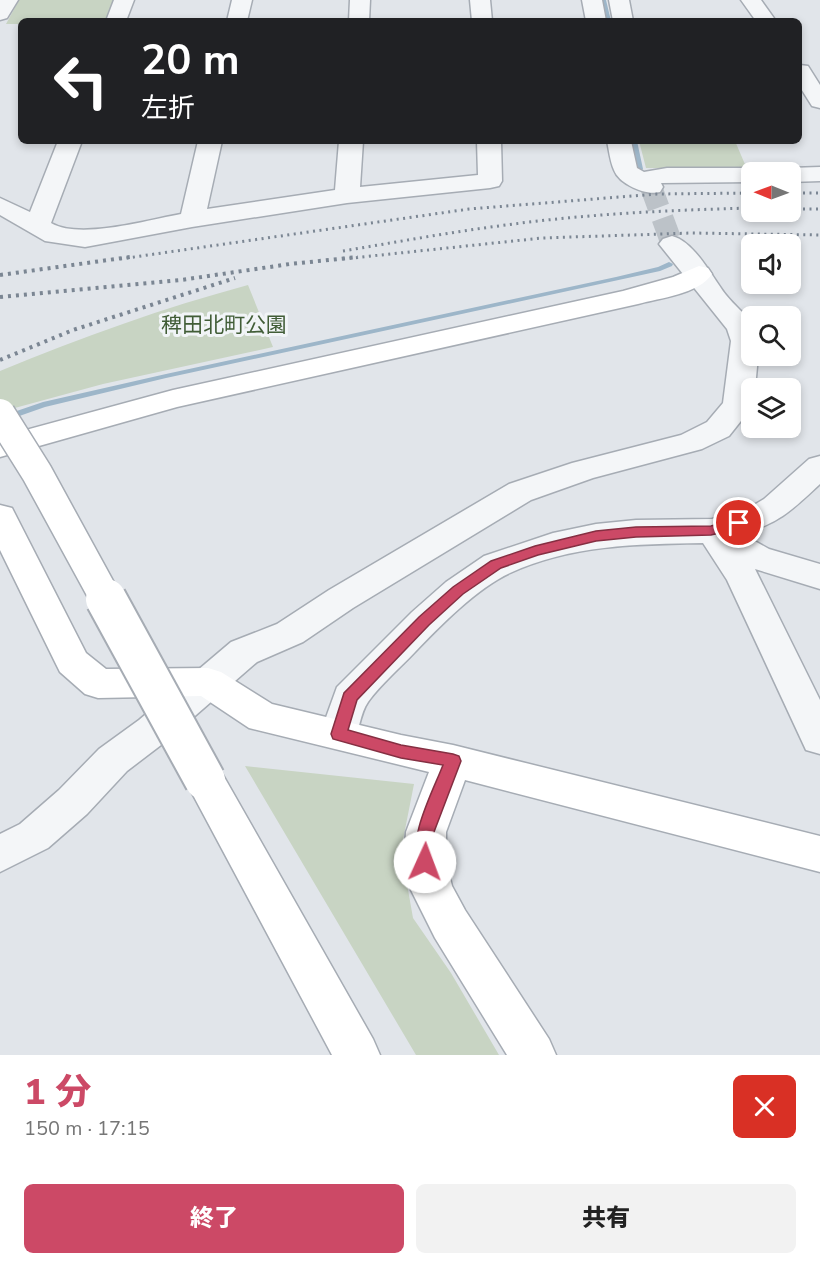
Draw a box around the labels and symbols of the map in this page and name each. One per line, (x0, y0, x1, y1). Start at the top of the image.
north arrow (741, 162, 801, 222)
park label: 稗田北町公園 (161, 311, 287, 339)
pin (713, 497, 764, 548)
position arrow (393, 830, 457, 894)

